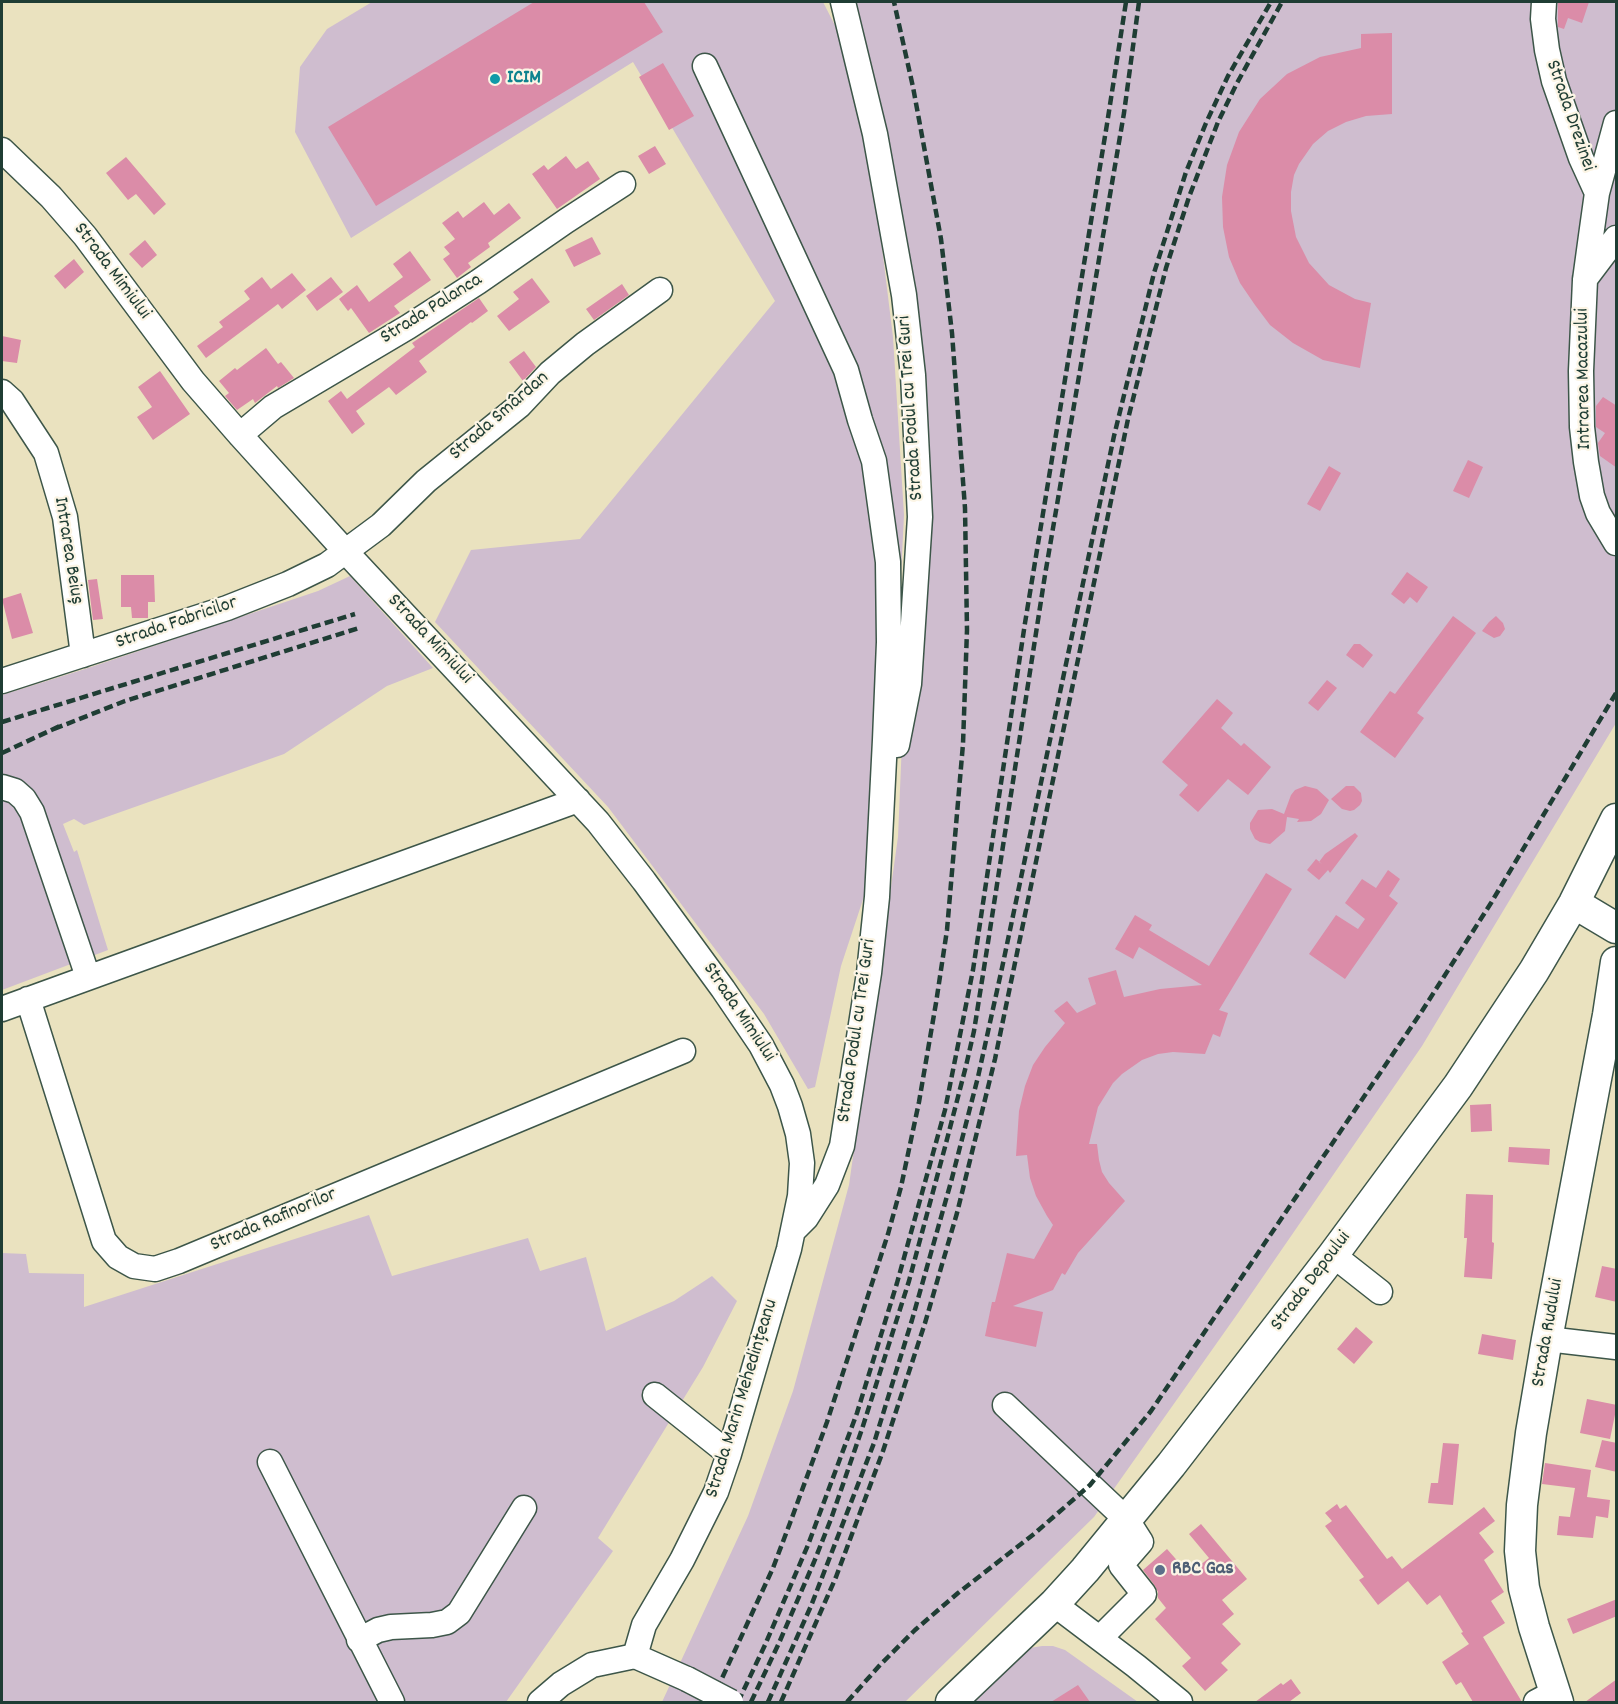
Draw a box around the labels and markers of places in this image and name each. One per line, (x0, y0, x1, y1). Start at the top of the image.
place label: ICIM (507, 67, 541, 91)
marker: ICIM (488, 72, 502, 86)
place label: RBC Gas (1172, 1558, 1234, 1582)
marker: RBC Gas (1153, 1563, 1167, 1577)

